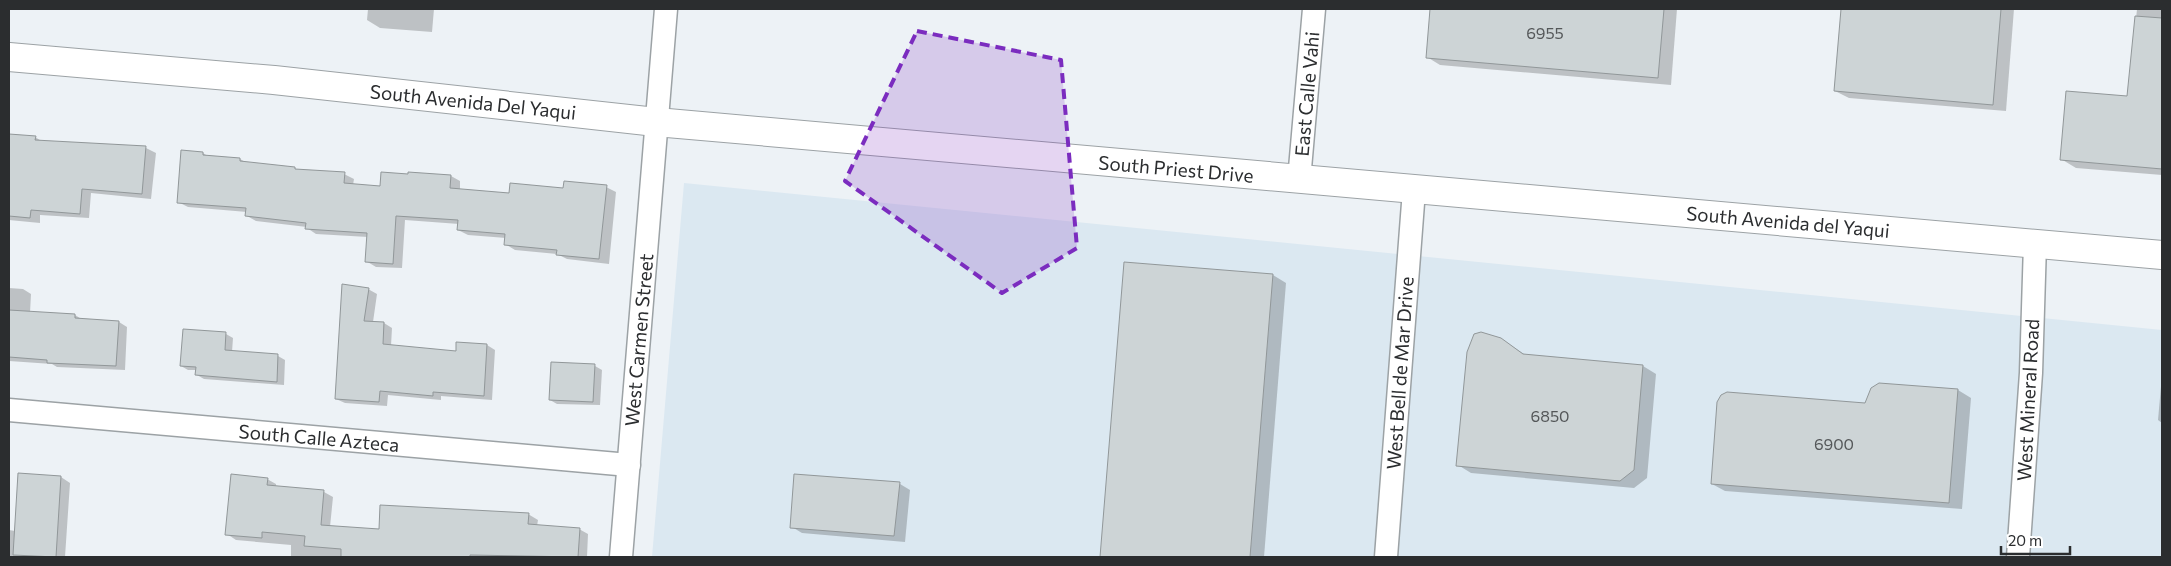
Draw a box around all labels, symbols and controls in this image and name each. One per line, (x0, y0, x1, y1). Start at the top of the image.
house number: 6955 (1526, 23, 1564, 42)
street label: East Calle Vahi (1290, 31, 1323, 157)
street label: South Avenida Del Yaqui (369, 79, 577, 124)
street label: South Priest Drive (1097, 150, 1255, 187)
street label: South Avenida del Yaqui (1685, 201, 1891, 242)
street label: West Carmen Street (619, 252, 658, 427)
street label: West Bell de Mar Drive (1381, 276, 1418, 470)
street label: West Mineral Road (2012, 318, 2043, 482)
house number: 6850 (1530, 406, 1570, 425)
street label: South Calle Azteca (238, 419, 400, 456)
house number: 6900 (1814, 434, 1854, 453)
scale bar (2001, 524, 2070, 556)
text: 20 m (2008, 531, 2042, 549)

